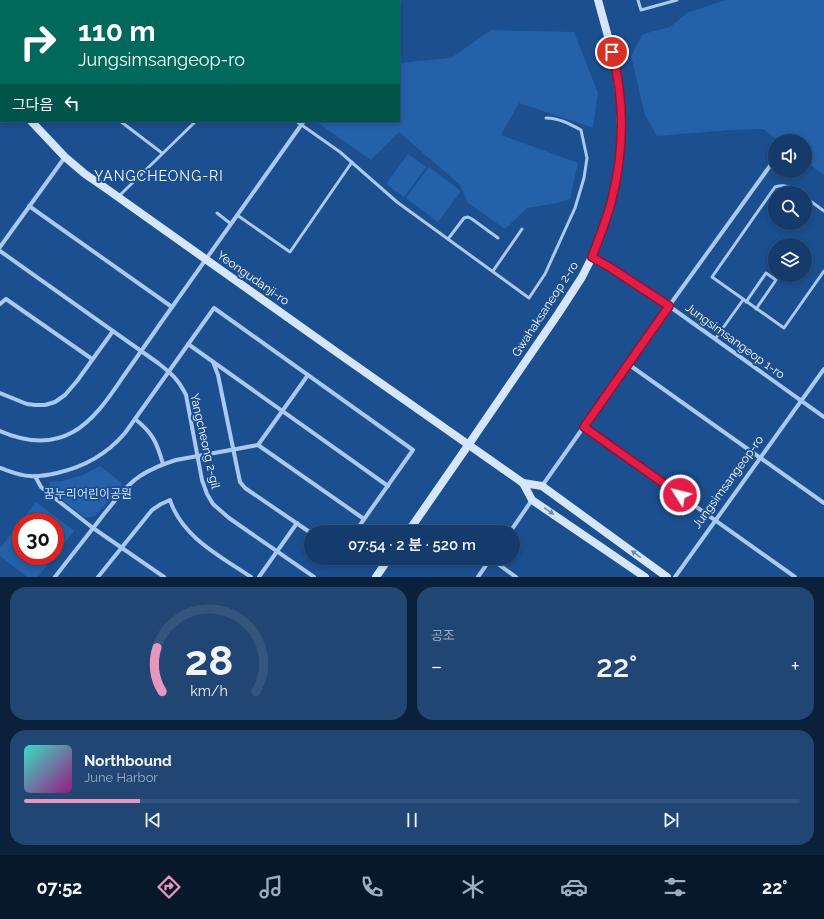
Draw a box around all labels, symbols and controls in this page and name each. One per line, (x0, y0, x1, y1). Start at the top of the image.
text: 110 m (78, 15, 156, 48)
icon: right (12, 16, 64, 68)
pin (595, 35, 629, 69)
icon: arrive (601, 41, 623, 63)
text: Jungsimsangeop-ro (78, 49, 245, 70)
icon: left (61, 92, 83, 114)
text: 그다음 (12, 96, 53, 114)
map controls (768, 134, 812, 282)
button: sound (768, 134, 812, 178)
district label: YANGCHEONG-RI (94, 168, 224, 184)
button: search (768, 186, 812, 230)
button: layers (768, 238, 812, 282)
street label: Yeongudanji-ro (214, 248, 292, 308)
street label: Gwahaksaneop 2-ro (509, 259, 581, 359)
street label: Jungsimsangeop 1-ro (683, 300, 787, 382)
street label: Yangcheong 2-gil (187, 392, 223, 491)
street label: Jungsimsangeop-ro (690, 433, 766, 531)
position arrow (659, 474, 701, 516)
park label: 꿈누리어린이공원 (44, 487, 132, 501)
one-way arrow (544, 507, 554, 515)
speed limit sign: 30 (12, 513, 64, 565)
text: 07:54 · 2 분 · 520 m (348, 536, 476, 554)
one-way arrow (630, 550, 641, 558)
text: 공조 (431, 628, 455, 643)
text: 28 (184, 635, 233, 684)
text: 22° (596, 649, 637, 684)
text: − (431, 653, 443, 679)
text: + (791, 653, 800, 679)
text: km/h (190, 682, 227, 698)
text: Northbound (84, 752, 172, 770)
text: June Harbor (84, 770, 158, 785)
icon: previous (142, 809, 164, 831)
icon: pause (401, 809, 423, 831)
icon: next (660, 809, 682, 831)
icon: directions (155, 873, 183, 901)
icon: music (257, 873, 285, 901)
icon: phone (358, 873, 386, 901)
icon: climate (459, 873, 487, 901)
icon: car (560, 873, 588, 901)
icon: filters (661, 873, 689, 901)
text: 07:52 (37, 877, 82, 898)
text: 22° (762, 877, 787, 898)

